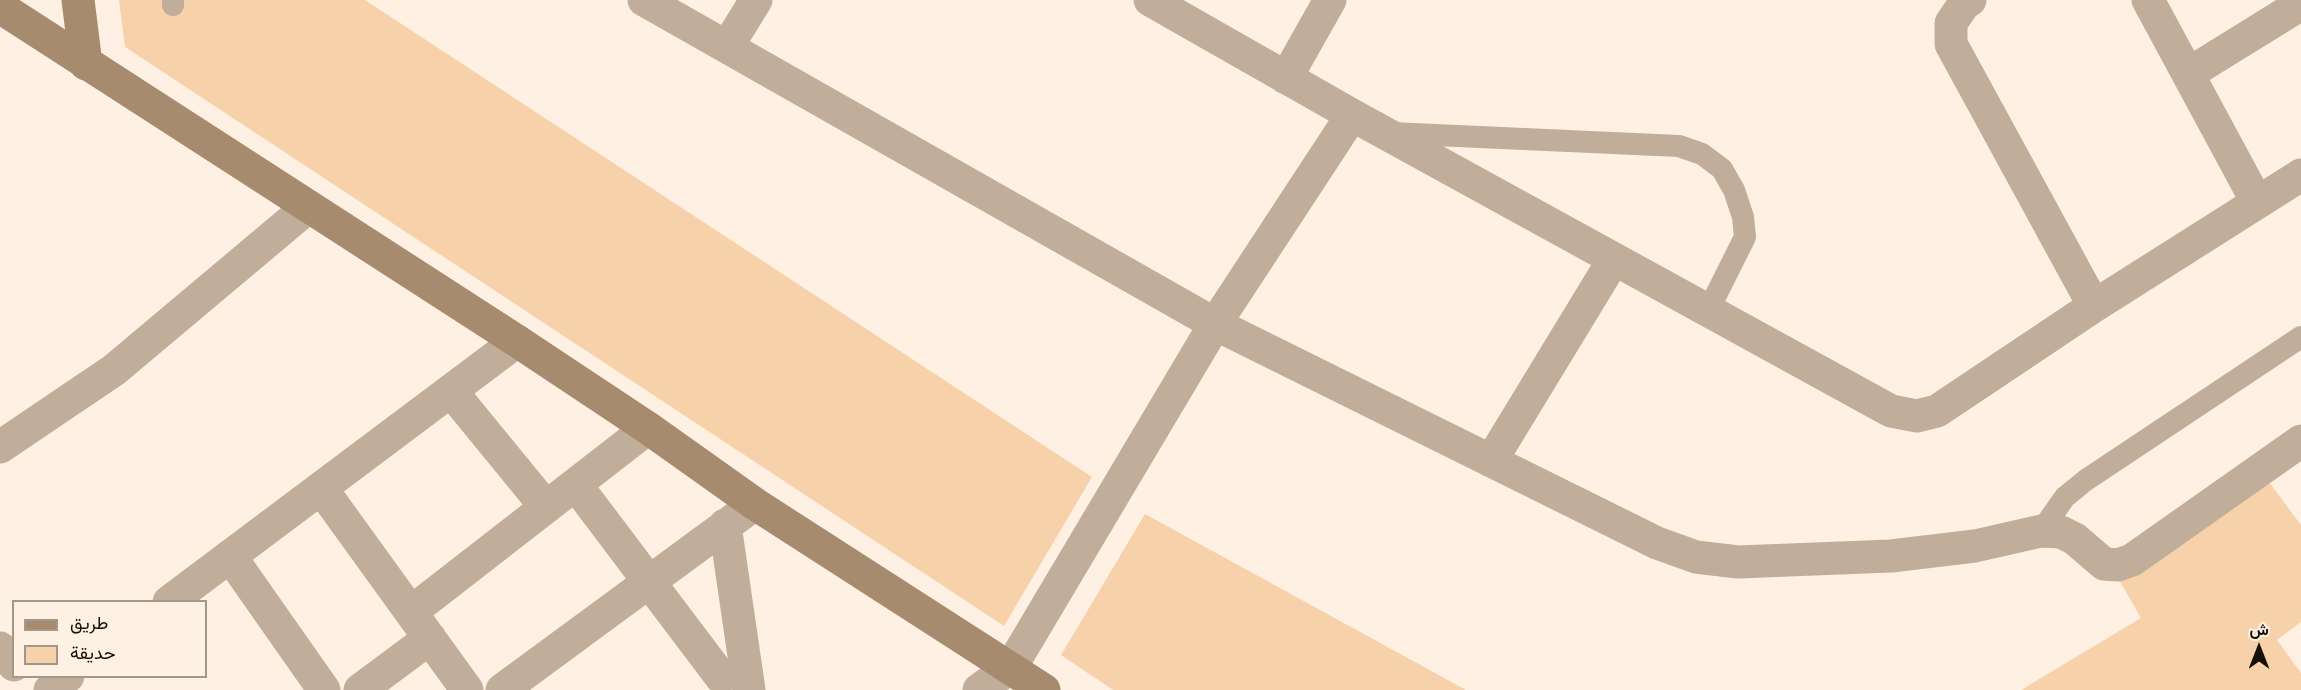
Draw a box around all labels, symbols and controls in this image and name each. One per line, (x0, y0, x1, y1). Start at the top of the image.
legend (12, 600, 207, 678)
text: طريق (70, 612, 108, 634)
north arrow (2229, 618, 2289, 678)
text: ش (2249, 620, 2269, 640)
text: حديقة (70, 642, 116, 664)

